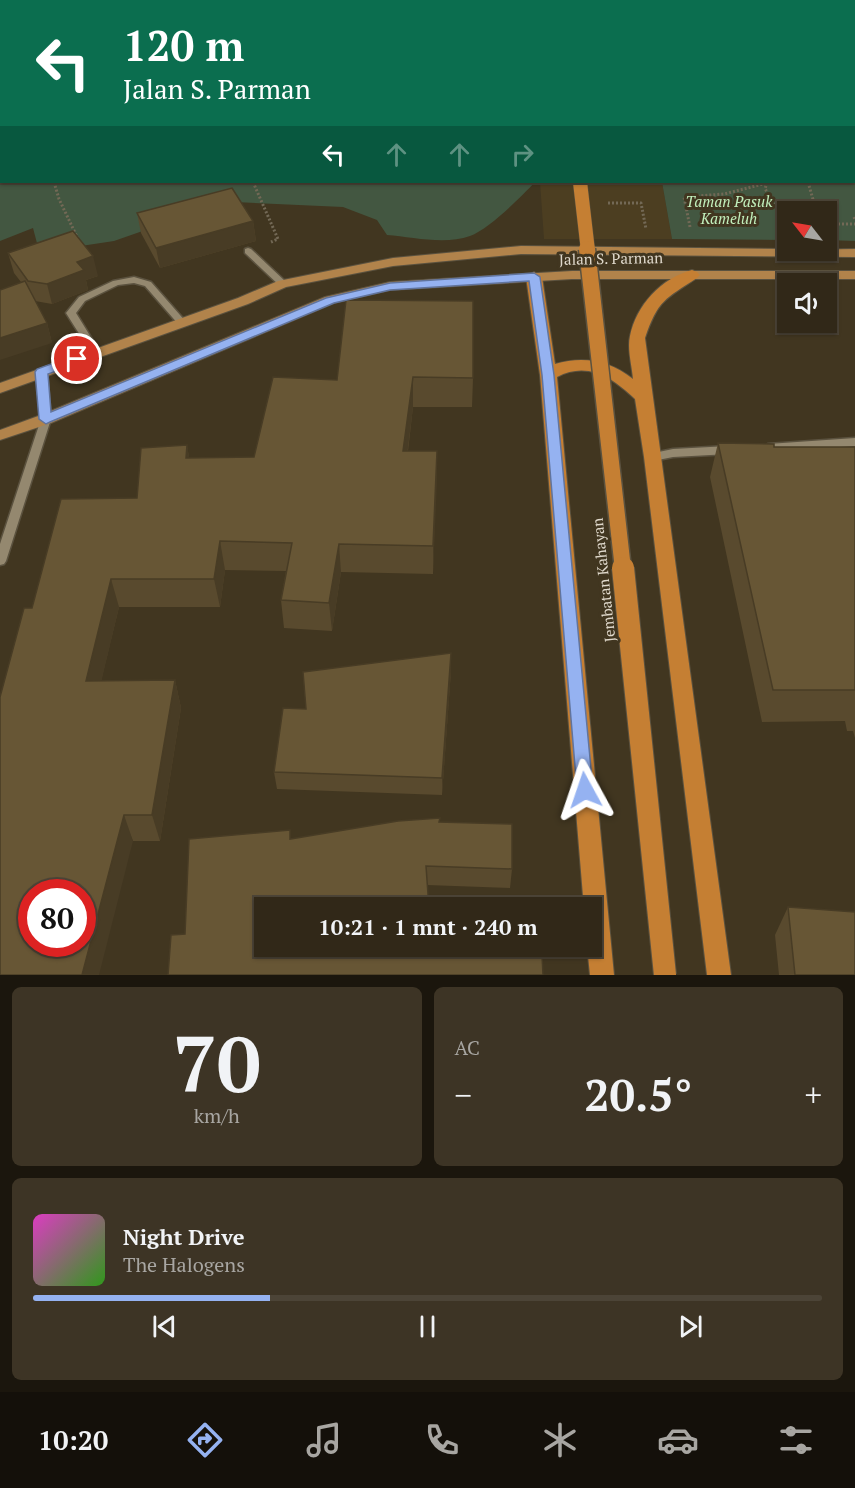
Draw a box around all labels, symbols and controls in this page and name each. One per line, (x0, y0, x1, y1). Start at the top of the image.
text: 120 m (123, 17, 244, 73)
icon: left (24, 24, 102, 102)
text: Jalan S. Parman (123, 71, 311, 107)
icon: left (317, 138, 350, 171)
icon: ahead (380, 138, 413, 171)
icon: ahead (443, 138, 476, 171)
icon: right (506, 138, 539, 171)
park label: Taman Pasuk Kameluh (686, 191, 773, 228)
north arrow (777, 201, 837, 261)
map controls (777, 201, 837, 333)
street label: Jalan S. Parman (559, 247, 663, 269)
button: sound (777, 273, 837, 333)
pin (51, 333, 102, 384)
icon: arrive (60, 342, 93, 375)
street label: Jembatan Kahayan (587, 517, 619, 643)
position arrow (553, 758, 617, 822)
speed limit sign: 80 (18, 879, 96, 957)
text: 10:21 · 1 mnt · 240 m (318, 912, 538, 941)
text: 70 (173, 1011, 261, 1114)
text: AC (455, 1034, 480, 1061)
text: 20.5° (584, 1064, 692, 1124)
text: − (455, 1073, 472, 1116)
text: + (804, 1073, 822, 1116)
text: km/h (194, 1102, 240, 1129)
text: Night Drive (123, 1222, 245, 1251)
text: The Halogens (123, 1251, 245, 1278)
icon: previous (148, 1310, 181, 1343)
icon: pause (411, 1310, 444, 1343)
icon: next (674, 1310, 707, 1343)
icon: directions (184, 1419, 226, 1461)
icon: music (303, 1419, 345, 1461)
icon: phone (421, 1419, 463, 1461)
icon: climate (539, 1419, 581, 1461)
icon: car (657, 1419, 699, 1461)
icon: filters (775, 1419, 817, 1461)
text: 10:20 (38, 1422, 108, 1458)

